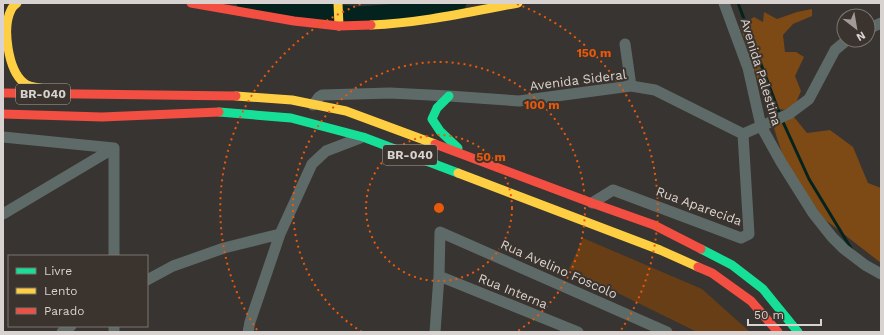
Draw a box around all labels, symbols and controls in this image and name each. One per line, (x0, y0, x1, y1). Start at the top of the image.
north arrow (836, 8, 876, 48)
street label: Avenida Palestina (738, 16, 785, 128)
text: N (854, 28, 868, 44)
text: 150 m (577, 46, 611, 60)
street label: Avenida Sideral (529, 67, 627, 93)
road number: BR-040 (16, 84, 70, 104)
text: 100 m (524, 98, 560, 112)
road number: BR-040 (383, 145, 437, 165)
text: 50 m (476, 150, 506, 164)
street label: Rua Aparecida (654, 183, 745, 229)
centre of rings (432, 201, 446, 215)
street label: Rua Avelino Foscolo (498, 236, 620, 302)
legend (8, 255, 148, 327)
text: Livre (44, 264, 72, 278)
street label: Rua Interna (476, 270, 550, 312)
text: Lento (44, 284, 78, 298)
scale bar (748, 301, 821, 327)
text: Parado (44, 304, 84, 318)
text: 50 m (754, 308, 784, 322)

